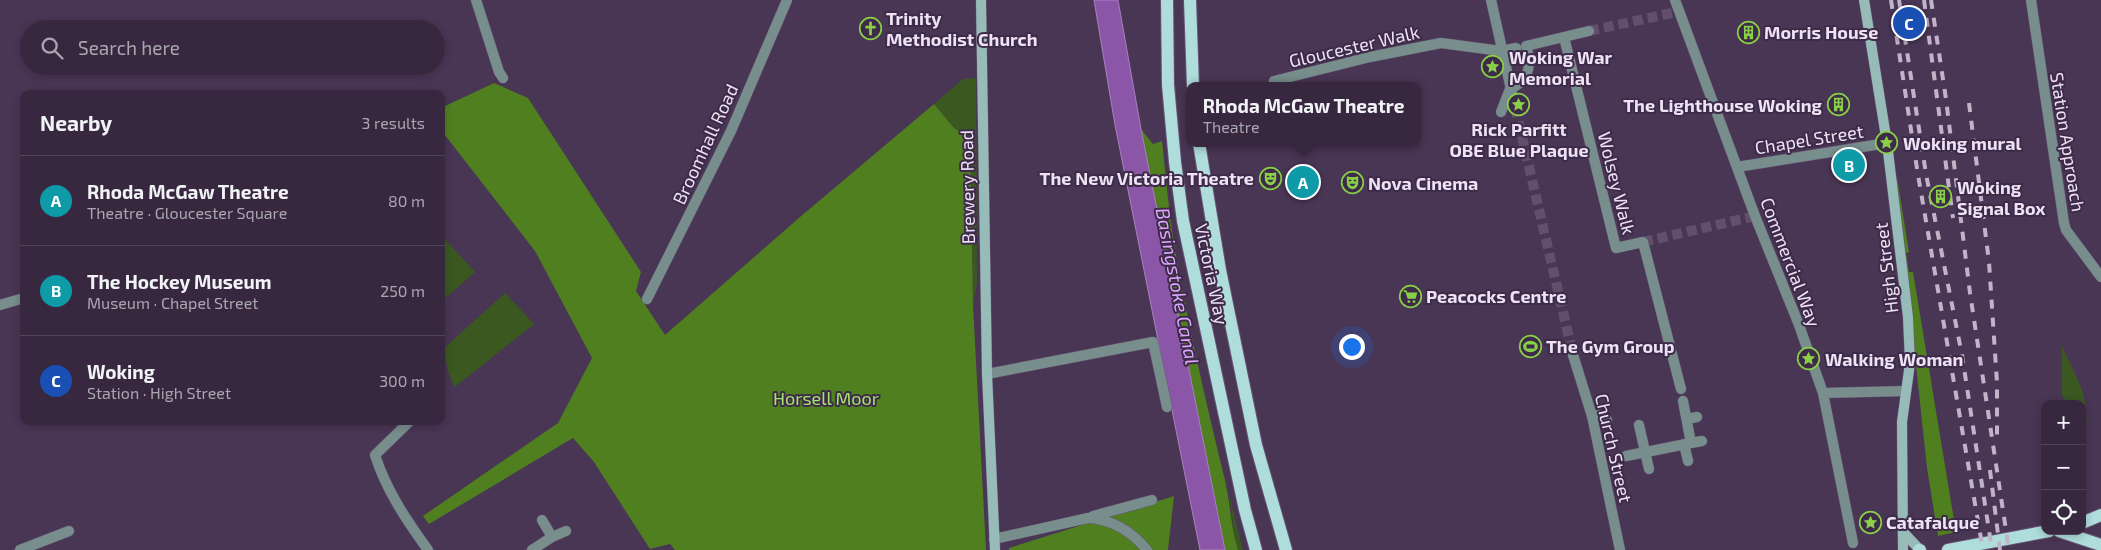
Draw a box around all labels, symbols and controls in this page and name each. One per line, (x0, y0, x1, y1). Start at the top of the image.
pin: C (1893, 4, 1925, 42)
place label: Trinity Methodist Church (886, 7, 1038, 50)
church icon: Trinity Methodist Church (858, 16, 882, 40)
search box (20, 20, 445, 75)
street label: Gloucester Walk (1287, 20, 1421, 72)
building icon: Morris House (1736, 20, 1760, 44)
place label: Morris House (1764, 21, 1878, 43)
icon: search (38, 34, 66, 62)
text: Search here (78, 36, 180, 59)
place label: Woking War Memorial (1509, 46, 1613, 89)
place icon: Woking War Memorial (1481, 55, 1505, 79)
street label: Station Approach (2046, 71, 2090, 213)
street label: Broomhall Road (667, 80, 743, 208)
popup (1186, 82, 1421, 147)
place icon: Rick Parfitt OBE Blue Plaque (1507, 92, 1531, 116)
building icon: The Lighthouse Woking (1826, 93, 1850, 117)
text: Rhoda McGaw Theatre (1203, 94, 1404, 117)
place label: The Lighthouse Woking (1623, 94, 1823, 116)
text: Nearby (40, 110, 112, 135)
text: 3 results (362, 113, 425, 132)
text: Theatre (1203, 117, 1260, 136)
place label: Rick Parfitt OBE Blue Plaque (1449, 118, 1589, 161)
street label: Chapel Street (1753, 120, 1865, 158)
street label: Wolsey Walk (1594, 129, 1640, 237)
street label: Brewery Road (955, 130, 979, 244)
place icon: Woking mural (1875, 131, 1899, 155)
place label: Woking mural (1903, 132, 2022, 154)
pin: B (1833, 146, 1865, 184)
pin: A (1287, 163, 1319, 201)
theatre icon: The New Victoria Theatre (1258, 166, 1282, 190)
place label: The New Victoria Theatre (1040, 167, 1254, 189)
theatre icon: Nova Cinema (1340, 171, 1364, 195)
place label: Nova Cinema (1368, 172, 1478, 194)
place label: Woking Signal Box (1957, 176, 2046, 219)
text: Rhoda McGaw Theatre (87, 180, 289, 203)
building icon: Woking Signal Box (1929, 185, 1953, 209)
text: A (51, 191, 61, 210)
text: 80 m (388, 191, 425, 210)
street label: Commercial Way (1756, 194, 1826, 330)
text: Theatre · Gloucester Square (87, 203, 287, 222)
water label: Basingstoke Canal (1151, 205, 1205, 367)
street label: Victoria Way (1191, 221, 1234, 327)
street label: High Street (1870, 221, 1902, 315)
text: The Hockey Museum (87, 270, 271, 293)
text: B (51, 281, 61, 300)
text: 250 m (380, 281, 425, 300)
supermarket icon: Peacocks Centre (1398, 284, 1422, 308)
place label: Peacocks Centre (1426, 285, 1566, 307)
text: Museum · Chapel Street (87, 293, 258, 312)
your location (1339, 334, 1365, 360)
sports icon: The Gym Group (1518, 334, 1542, 358)
place label: The Gym Group (1546, 335, 1675, 357)
place icon: Walking Woman (1797, 347, 1821, 371)
place label: Walking Woman (1825, 348, 1963, 370)
text: Woking (87, 360, 155, 383)
text: C (51, 371, 61, 390)
text: 300 m (379, 371, 425, 390)
text: Station · High Street (87, 383, 231, 402)
park label: Horsell Moor (773, 387, 879, 409)
street label: Church Street (1591, 391, 1637, 505)
map controls (2041, 400, 2086, 535)
button: + (2041, 400, 2086, 445)
button: − (2041, 445, 2086, 490)
button: locate (2041, 490, 2086, 535)
place icon: Catafalque (1858, 510, 1882, 534)
place label: Catafalque (1886, 511, 1979, 533)

